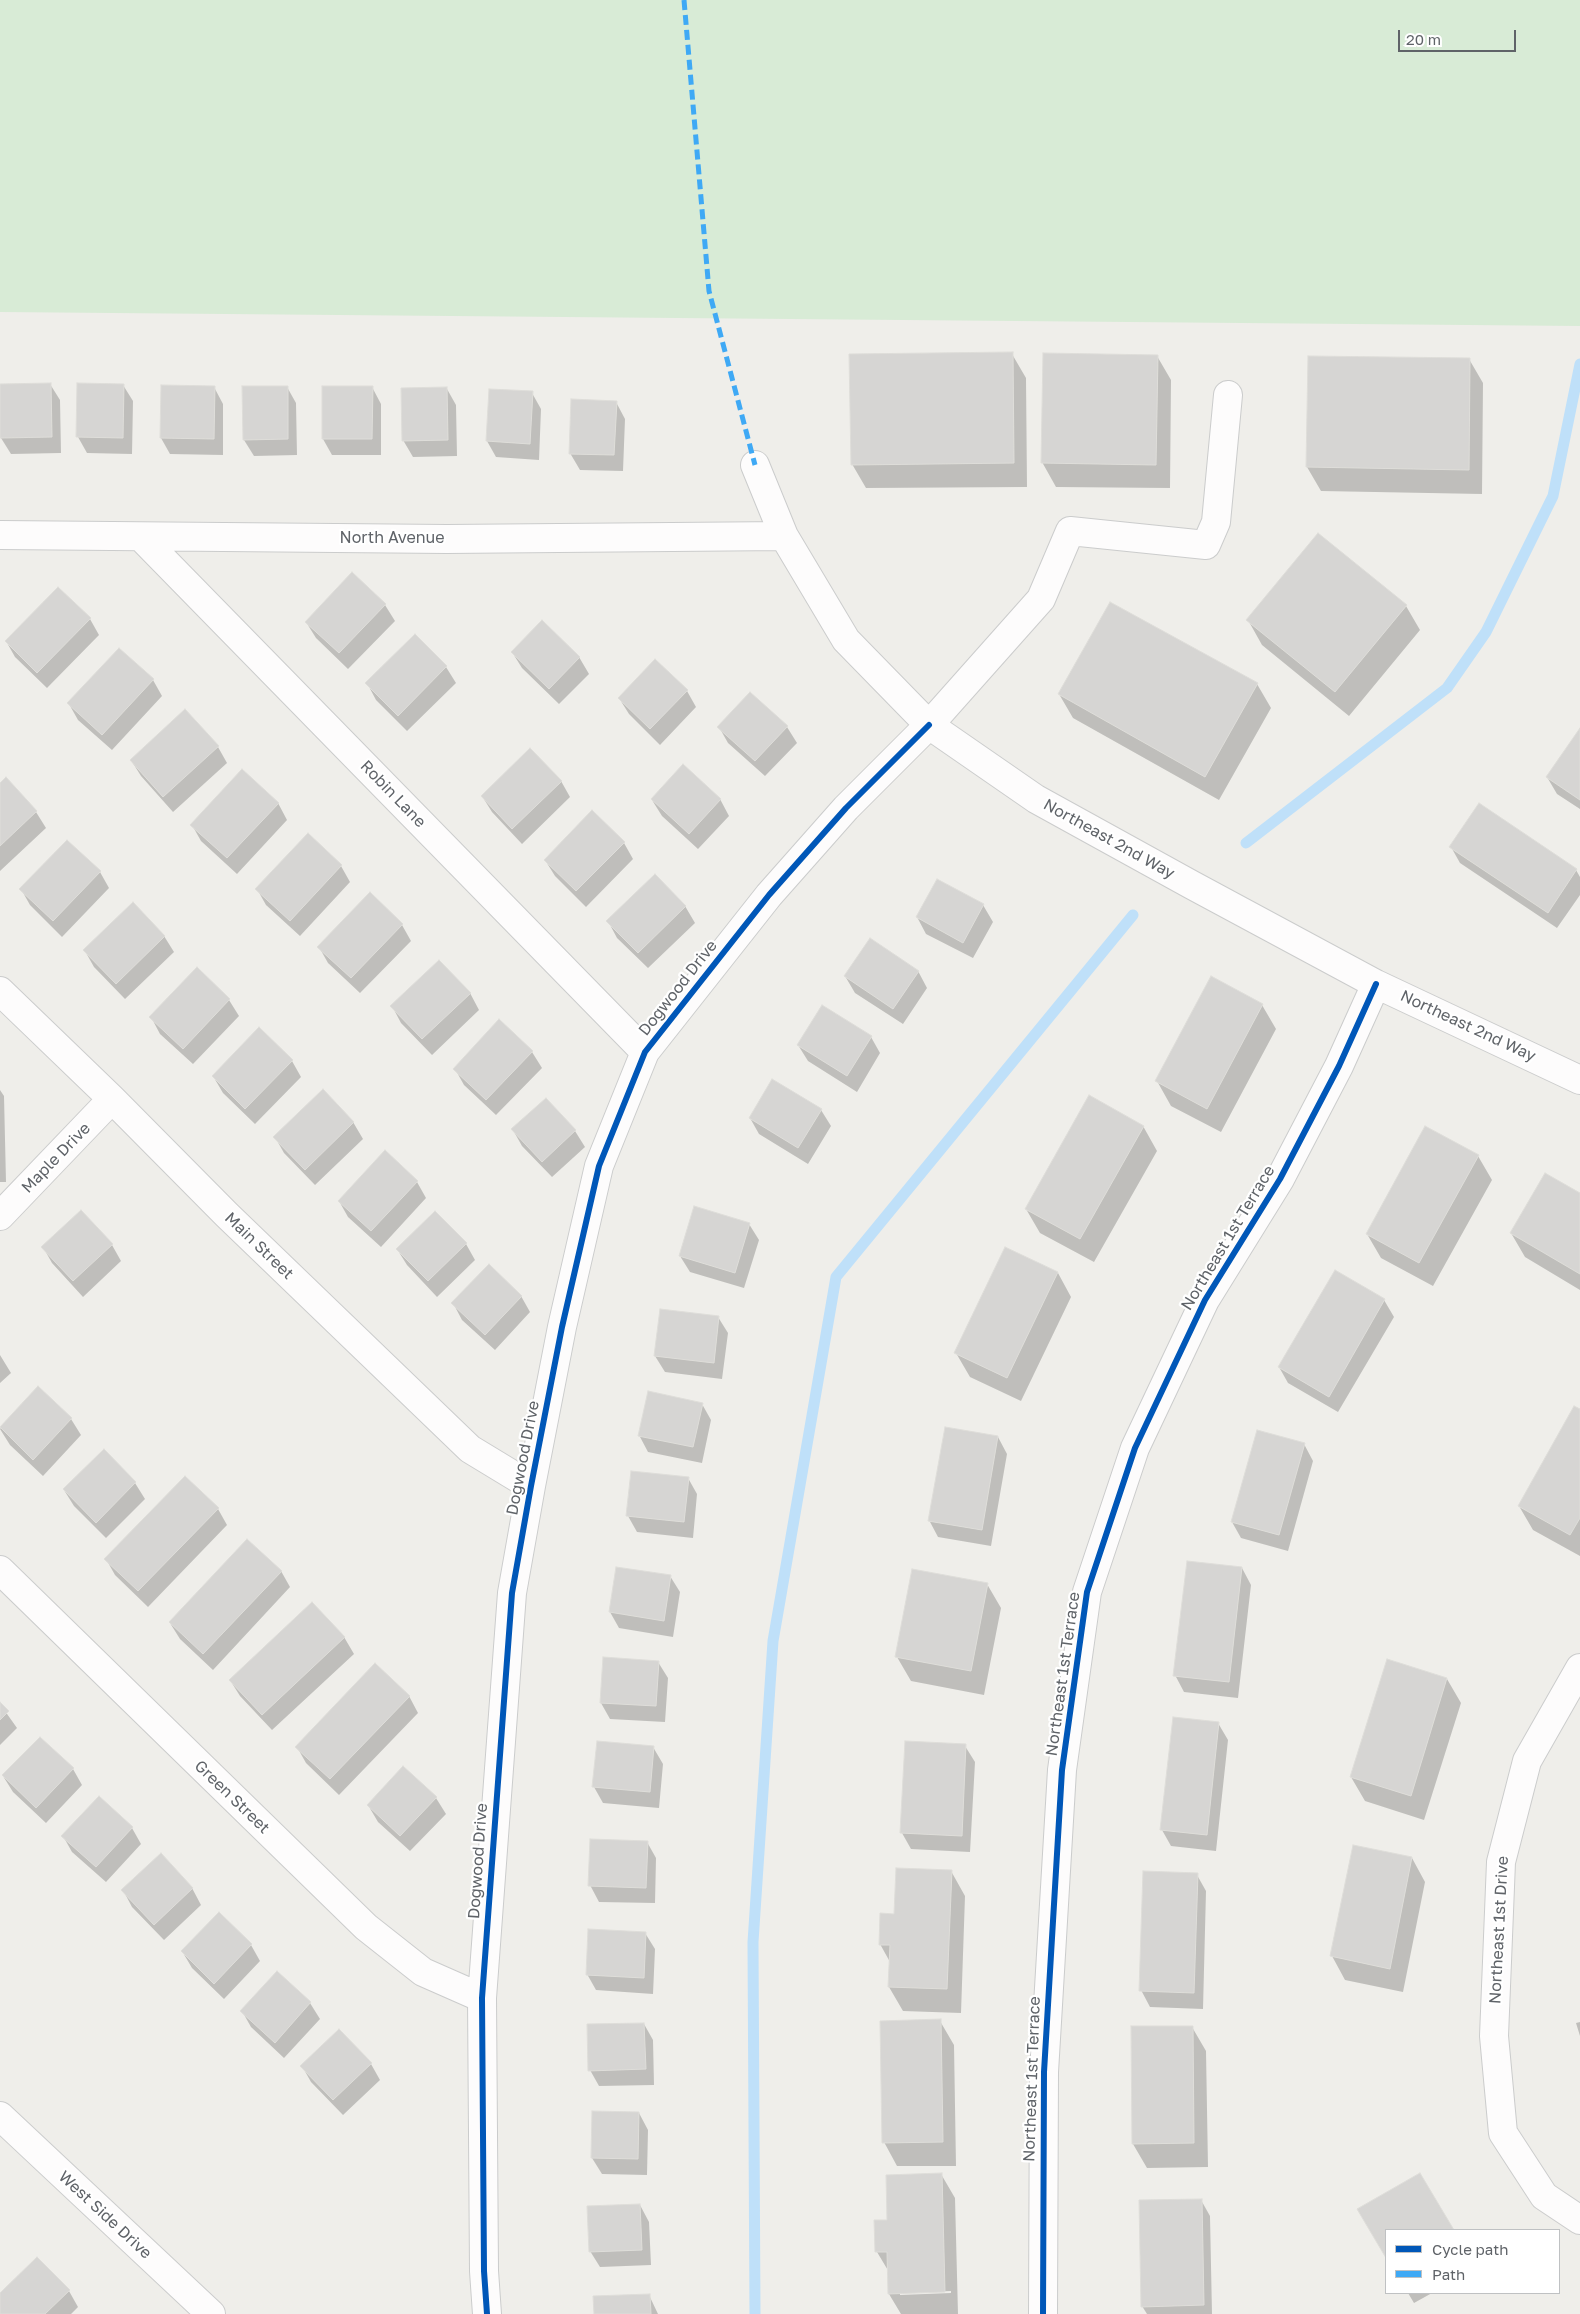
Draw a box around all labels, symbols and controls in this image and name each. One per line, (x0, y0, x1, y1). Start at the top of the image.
scale bar (1400, 20, 1518, 52)
text: 20 m (1406, 30, 1441, 48)
street label: North Avenue (339, 528, 445, 548)
street label: Robin Lane (356, 756, 430, 832)
street label: Northeast 2nd Way (1040, 795, 1178, 883)
street label: Dogwood Drive (635, 936, 721, 1040)
street label: Northeast 2nd Way (1397, 986, 1539, 1066)
street label: Maple Drive (18, 1119, 94, 1197)
street label: Northeast 1st Terrace (1177, 1162, 1279, 1314)
street label: Main Street (221, 1208, 297, 1284)
street label: Dogwood Drive (502, 1399, 544, 1517)
street label: Northeast 1st Terrace (1042, 1591, 1084, 1757)
street label: Green Street (190, 1756, 274, 1838)
street label: Dogwood Drive (464, 1802, 492, 1920)
street label: Northeast 1st Drive (1486, 1856, 1512, 2004)
street label: Northeast 1st Terrace (1020, 1996, 1044, 2162)
street label: West Side Drive (55, 2167, 155, 2263)
legend (1385, 2229, 1560, 2294)
text: Cycle path (1432, 2240, 1508, 2258)
text: Path (1432, 2265, 1465, 2283)

